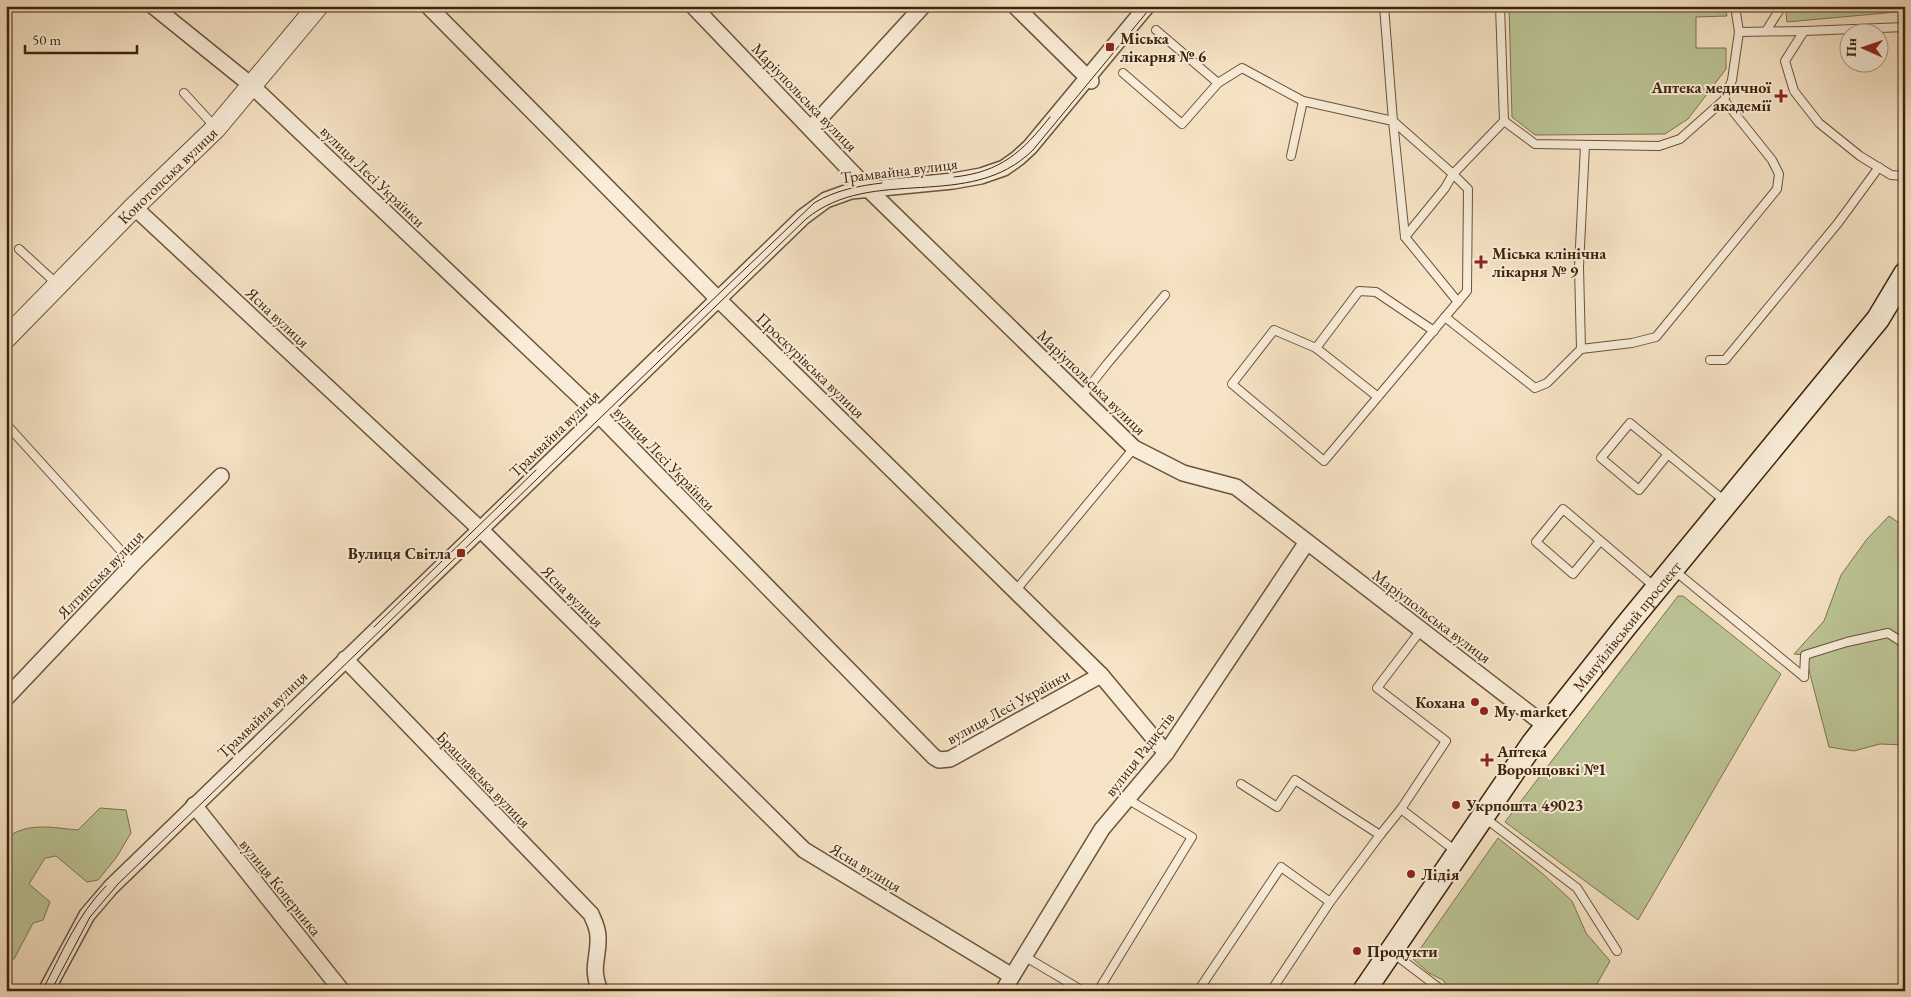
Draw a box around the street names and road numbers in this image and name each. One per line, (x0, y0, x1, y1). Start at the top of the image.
street label: Маріупольська вулиця (747, 38, 862, 156)
street label: вулиця Лесі Українки (316, 121, 430, 232)
street label: Конотопська вулиця (113, 122, 222, 229)
street label: Трамвайна вулиця (839, 153, 959, 188)
street label: Ясна вулиця (241, 282, 314, 352)
street label: Проскурівська вулиця (752, 308, 870, 423)
street label: Маріупольська вулиця (1033, 325, 1151, 440)
street label: Трамвайна вулиця (505, 385, 604, 482)
street label: вулиця Лесі Українки (609, 401, 721, 516)
street label: Ялтинська вулиця (52, 525, 148, 624)
street label: Мануйлівський проспект (1568, 556, 1686, 696)
street label: Ясна вулиця (536, 560, 608, 632)
street label: Маріупольська вулиця (1368, 565, 1495, 668)
street label: вулиця Лесі Українки (943, 664, 1074, 749)
street label: Трамвайна вулиця (213, 666, 312, 763)
street label: вулиця Радистів (1100, 708, 1179, 801)
street label: Брацлавська вулиця (432, 726, 535, 832)
street label: вулиця Коперника (235, 834, 327, 941)
street label: Ясна вулиця (825, 837, 905, 897)

